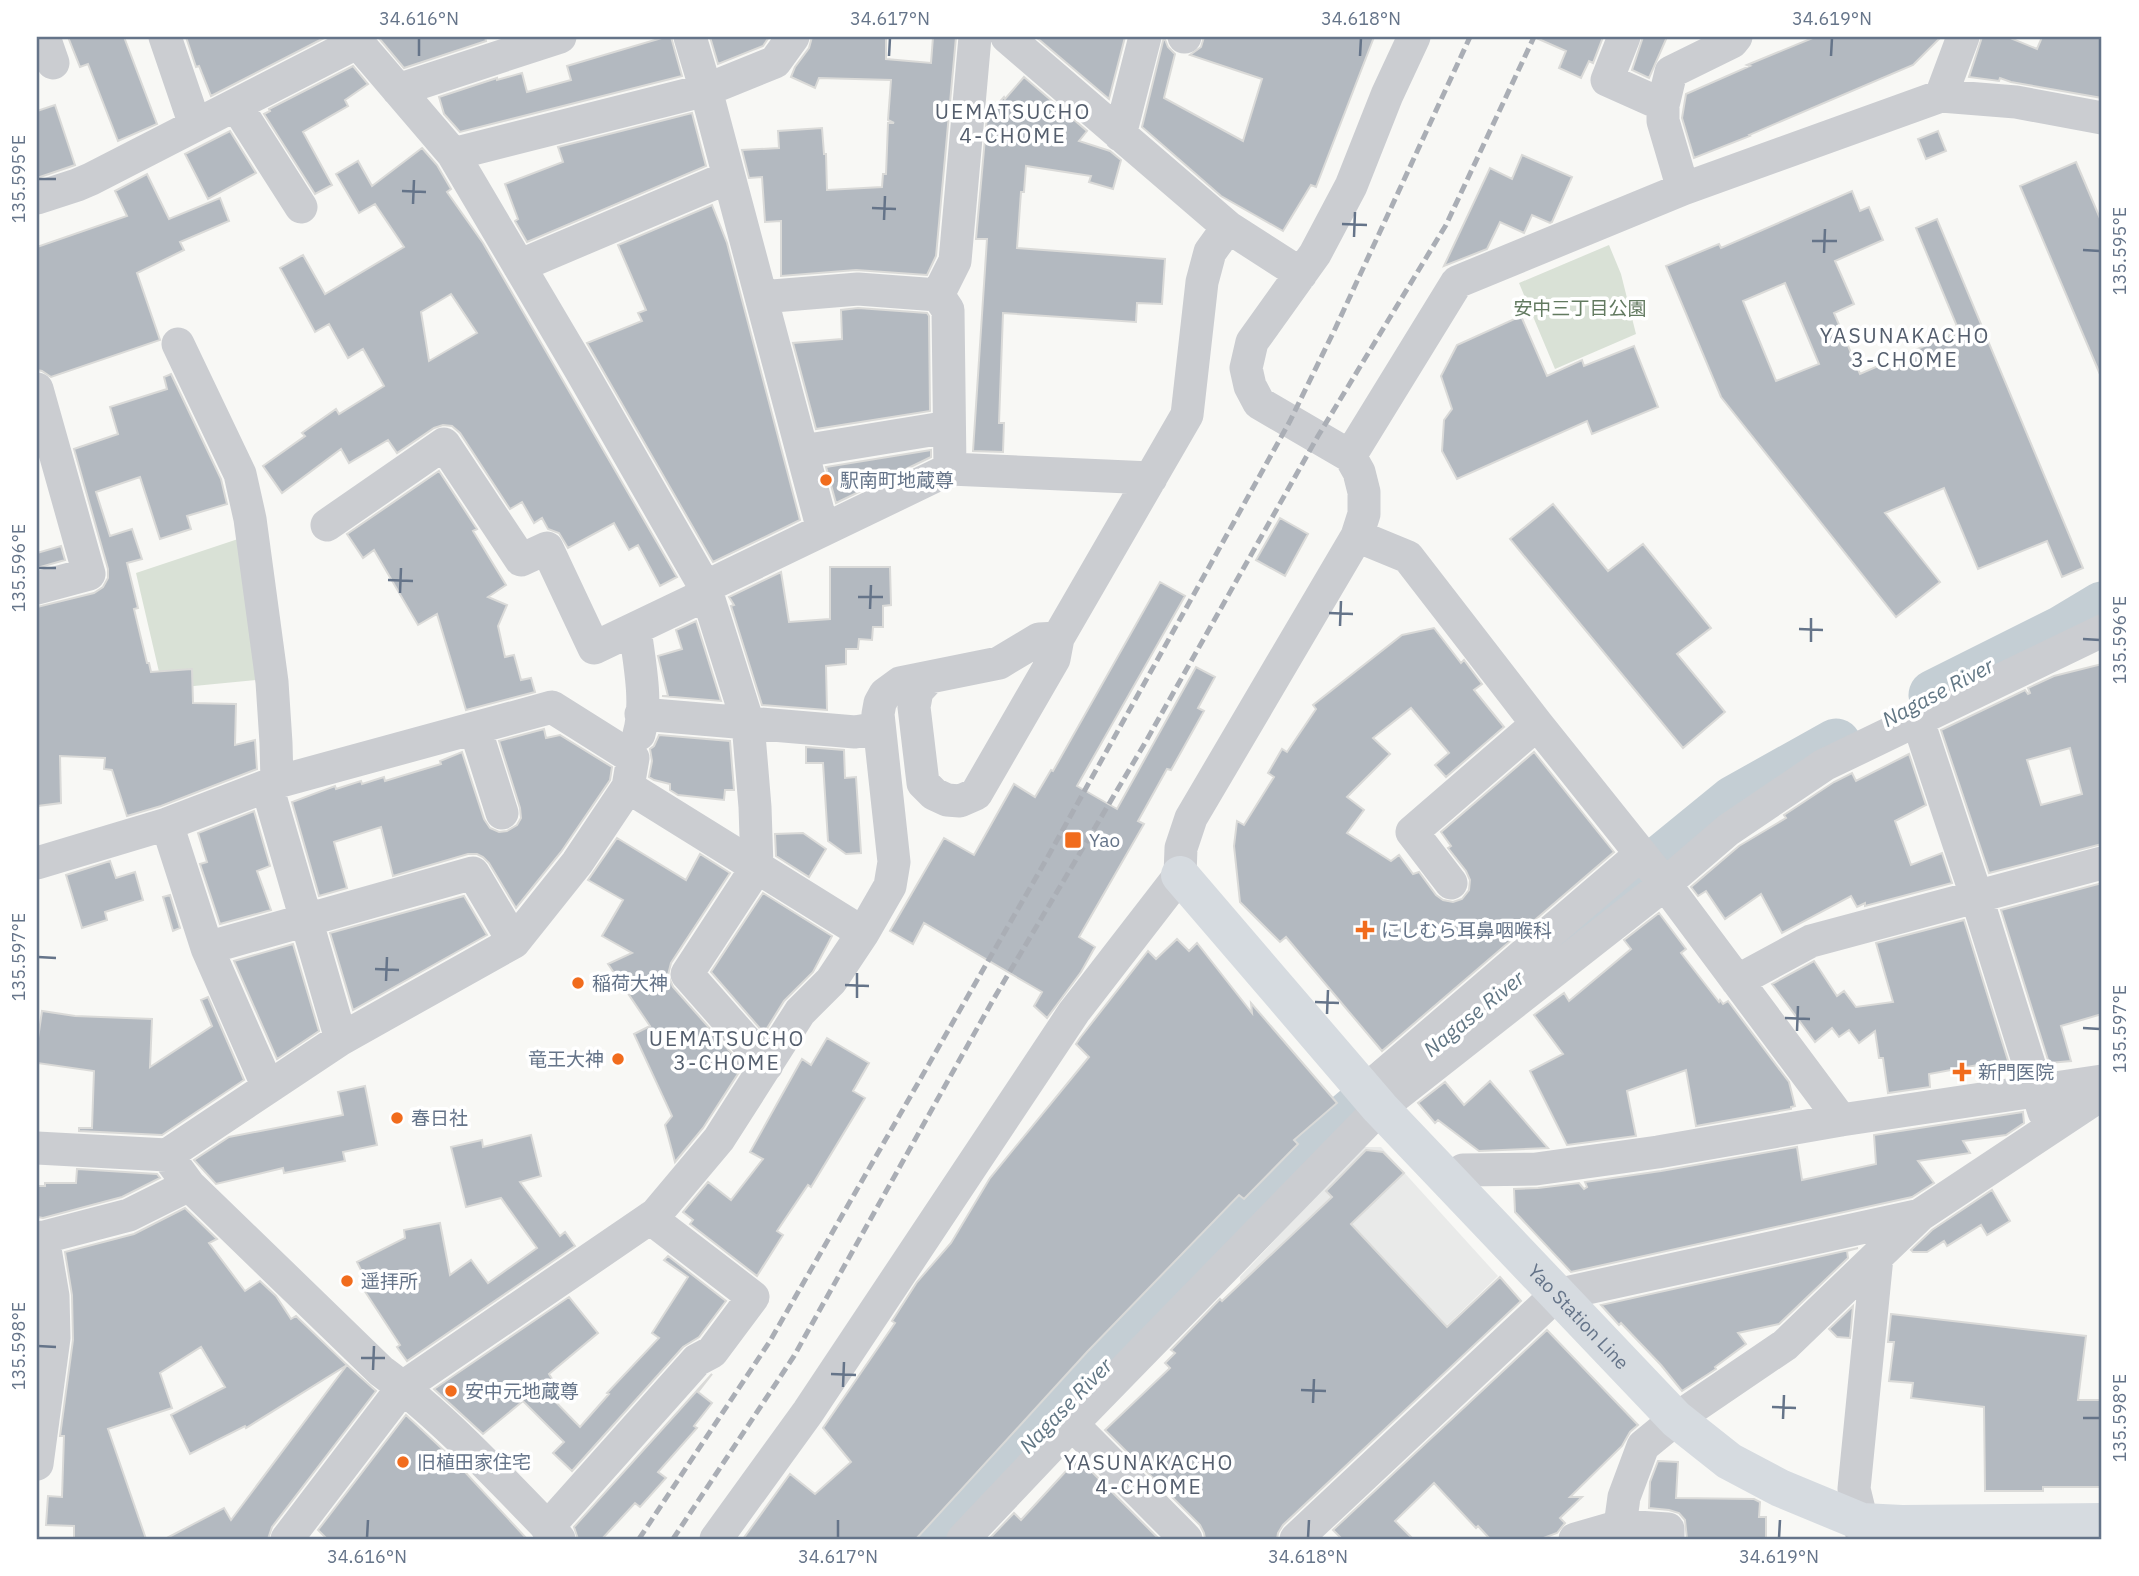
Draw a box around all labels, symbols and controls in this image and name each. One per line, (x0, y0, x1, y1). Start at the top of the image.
text: 34.616°N (379, 7, 459, 30)
text: 34.617°N (850, 7, 930, 30)
text: 34.618°N (1321, 7, 1401, 30)
text: 34.619°N (1792, 7, 1872, 30)
district label: UEMATSUCHO 4-CHOME (935, 97, 1091, 149)
text: 135.595°E (7, 135, 30, 223)
text: 135.595°E (2108, 207, 2131, 295)
park label: 安中三丁目公園 (1513, 296, 1647, 320)
district label: YASUNAKACHO 3-CHOME (1820, 321, 1990, 373)
place label: 駅南町地蔵尊 (840, 468, 954, 492)
marker: 駅南町地蔵尊 (818, 472, 834, 488)
text: 135.596°E (7, 524, 30, 612)
text: 135.596°E (2108, 596, 2131, 684)
water label: Nagase River (1877, 650, 1999, 733)
place label: Yao (1089, 828, 1120, 852)
marker: Yao (1063, 830, 1083, 850)
text: 135.597°E (7, 913, 30, 1001)
place label: にしむら耳鼻咽喉科 (1381, 918, 1552, 942)
marker: にしむら耳鼻咽喉科 (1355, 920, 1375, 940)
water label: Nagase River (1417, 963, 1531, 1063)
place label: 稲荷大神 (592, 971, 668, 995)
marker: 稲荷大神 (570, 975, 586, 991)
text: 135.597°E (2108, 985, 2131, 1073)
district label: UEMATSUCHO 3-CHOME (649, 1024, 805, 1076)
place label: 竜王大神 (528, 1047, 604, 1071)
marker: 竜王大神 (610, 1051, 626, 1067)
place label: 新門医院 (1978, 1060, 2054, 1084)
marker: 新門医院 (1952, 1062, 1972, 1082)
place label: 春日社 (411, 1106, 468, 1130)
marker: 春日社 (389, 1110, 405, 1126)
street label: Yao Station Line (1523, 1259, 1634, 1374)
place label: 遥拝所 (361, 1269, 418, 1293)
marker: 遥拝所 (339, 1273, 355, 1289)
text: 135.598°E (7, 1302, 30, 1390)
water label: Nagase River (1013, 1351, 1119, 1459)
text: 135.598°E (2108, 1374, 2131, 1462)
place label: 安中元地蔵尊 (465, 1379, 579, 1403)
marker: 安中元地蔵尊 (443, 1383, 459, 1399)
district label: YASUNAKACHO 4-CHOME (1064, 1448, 1234, 1500)
place label: 旧植田家住宅 (417, 1450, 531, 1474)
marker: 旧植田家住宅 (395, 1454, 411, 1470)
text: 34.616°N (327, 1545, 407, 1568)
text: 34.617°N (798, 1545, 878, 1568)
text: 34.618°N (1268, 1545, 1348, 1568)
text: 34.619°N (1739, 1545, 1819, 1568)

